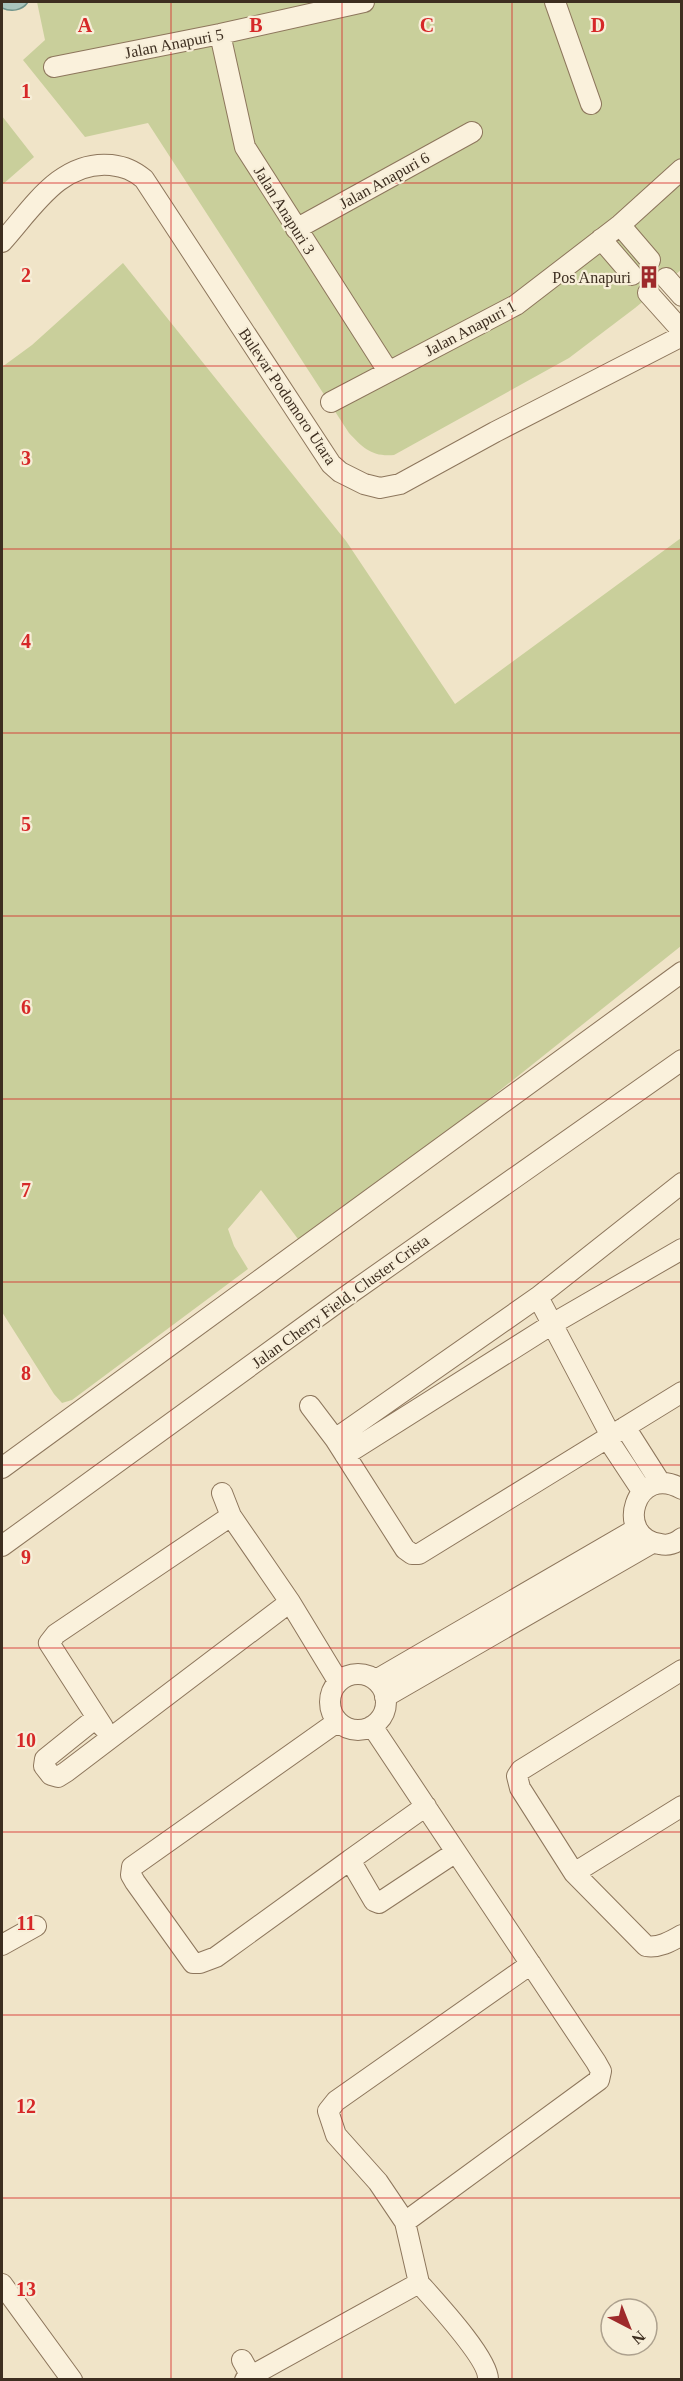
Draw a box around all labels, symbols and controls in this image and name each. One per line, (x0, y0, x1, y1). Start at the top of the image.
text: A (78, 14, 93, 36)
text: B (249, 14, 263, 36)
text: C (420, 14, 434, 36)
text: D (591, 14, 605, 36)
street label: Jalan Anapuri 5 (123, 26, 225, 62)
text: 1 (21, 80, 31, 102)
street label: Jalan Anapuri 6 (336, 149, 433, 213)
street label: Jalan Anapuri 3 (250, 163, 318, 258)
text: 2 (21, 264, 31, 286)
building icon: Pos Anapuri (636, 264, 662, 290)
place label: Pos Anapuri (552, 269, 632, 287)
street label: Jalan Anapuri 1 (422, 297, 519, 360)
street label: Bulevar Podomoro Utara (236, 325, 340, 468)
text: 3 (21, 447, 31, 469)
text: 4 (21, 630, 31, 652)
text: 5 (21, 813, 31, 835)
text: 6 (21, 996, 31, 1018)
text: 7 (21, 1179, 31, 1201)
street label: Jalan Cherry Field, Cluster Crista (248, 1231, 433, 1372)
text: 8 (21, 1362, 31, 1384)
text: 9 (21, 1546, 31, 1568)
text: 10 (16, 1729, 36, 1751)
text: 11 (17, 1912, 35, 1934)
text: 12 (16, 2095, 36, 2117)
text: 13 (16, 2278, 36, 2300)
north arrow (599, 2297, 659, 2357)
text: N (628, 2328, 649, 2348)

